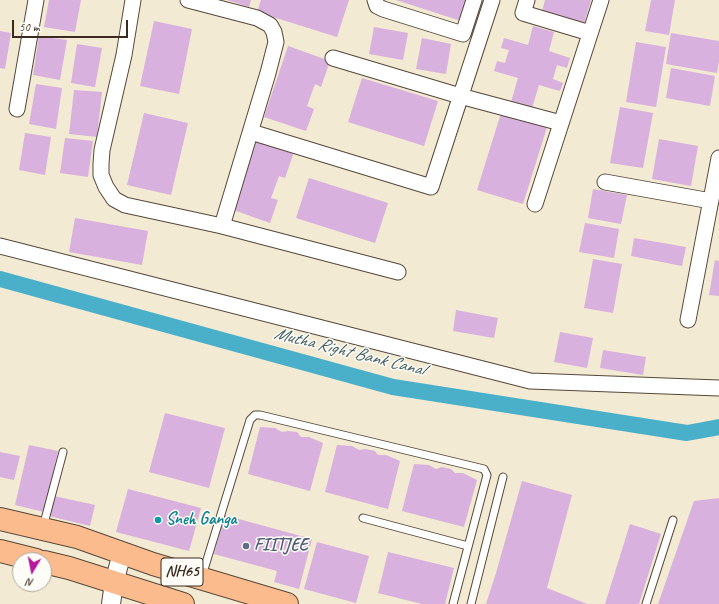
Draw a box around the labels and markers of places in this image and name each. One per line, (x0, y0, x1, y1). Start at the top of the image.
place label: Sneh Ganga (166, 510, 236, 530)
marker: Sneh Ganga (153, 515, 163, 525)
place label: FIITJEE (254, 536, 308, 556)
marker: FIITJEE (241, 541, 251, 551)

